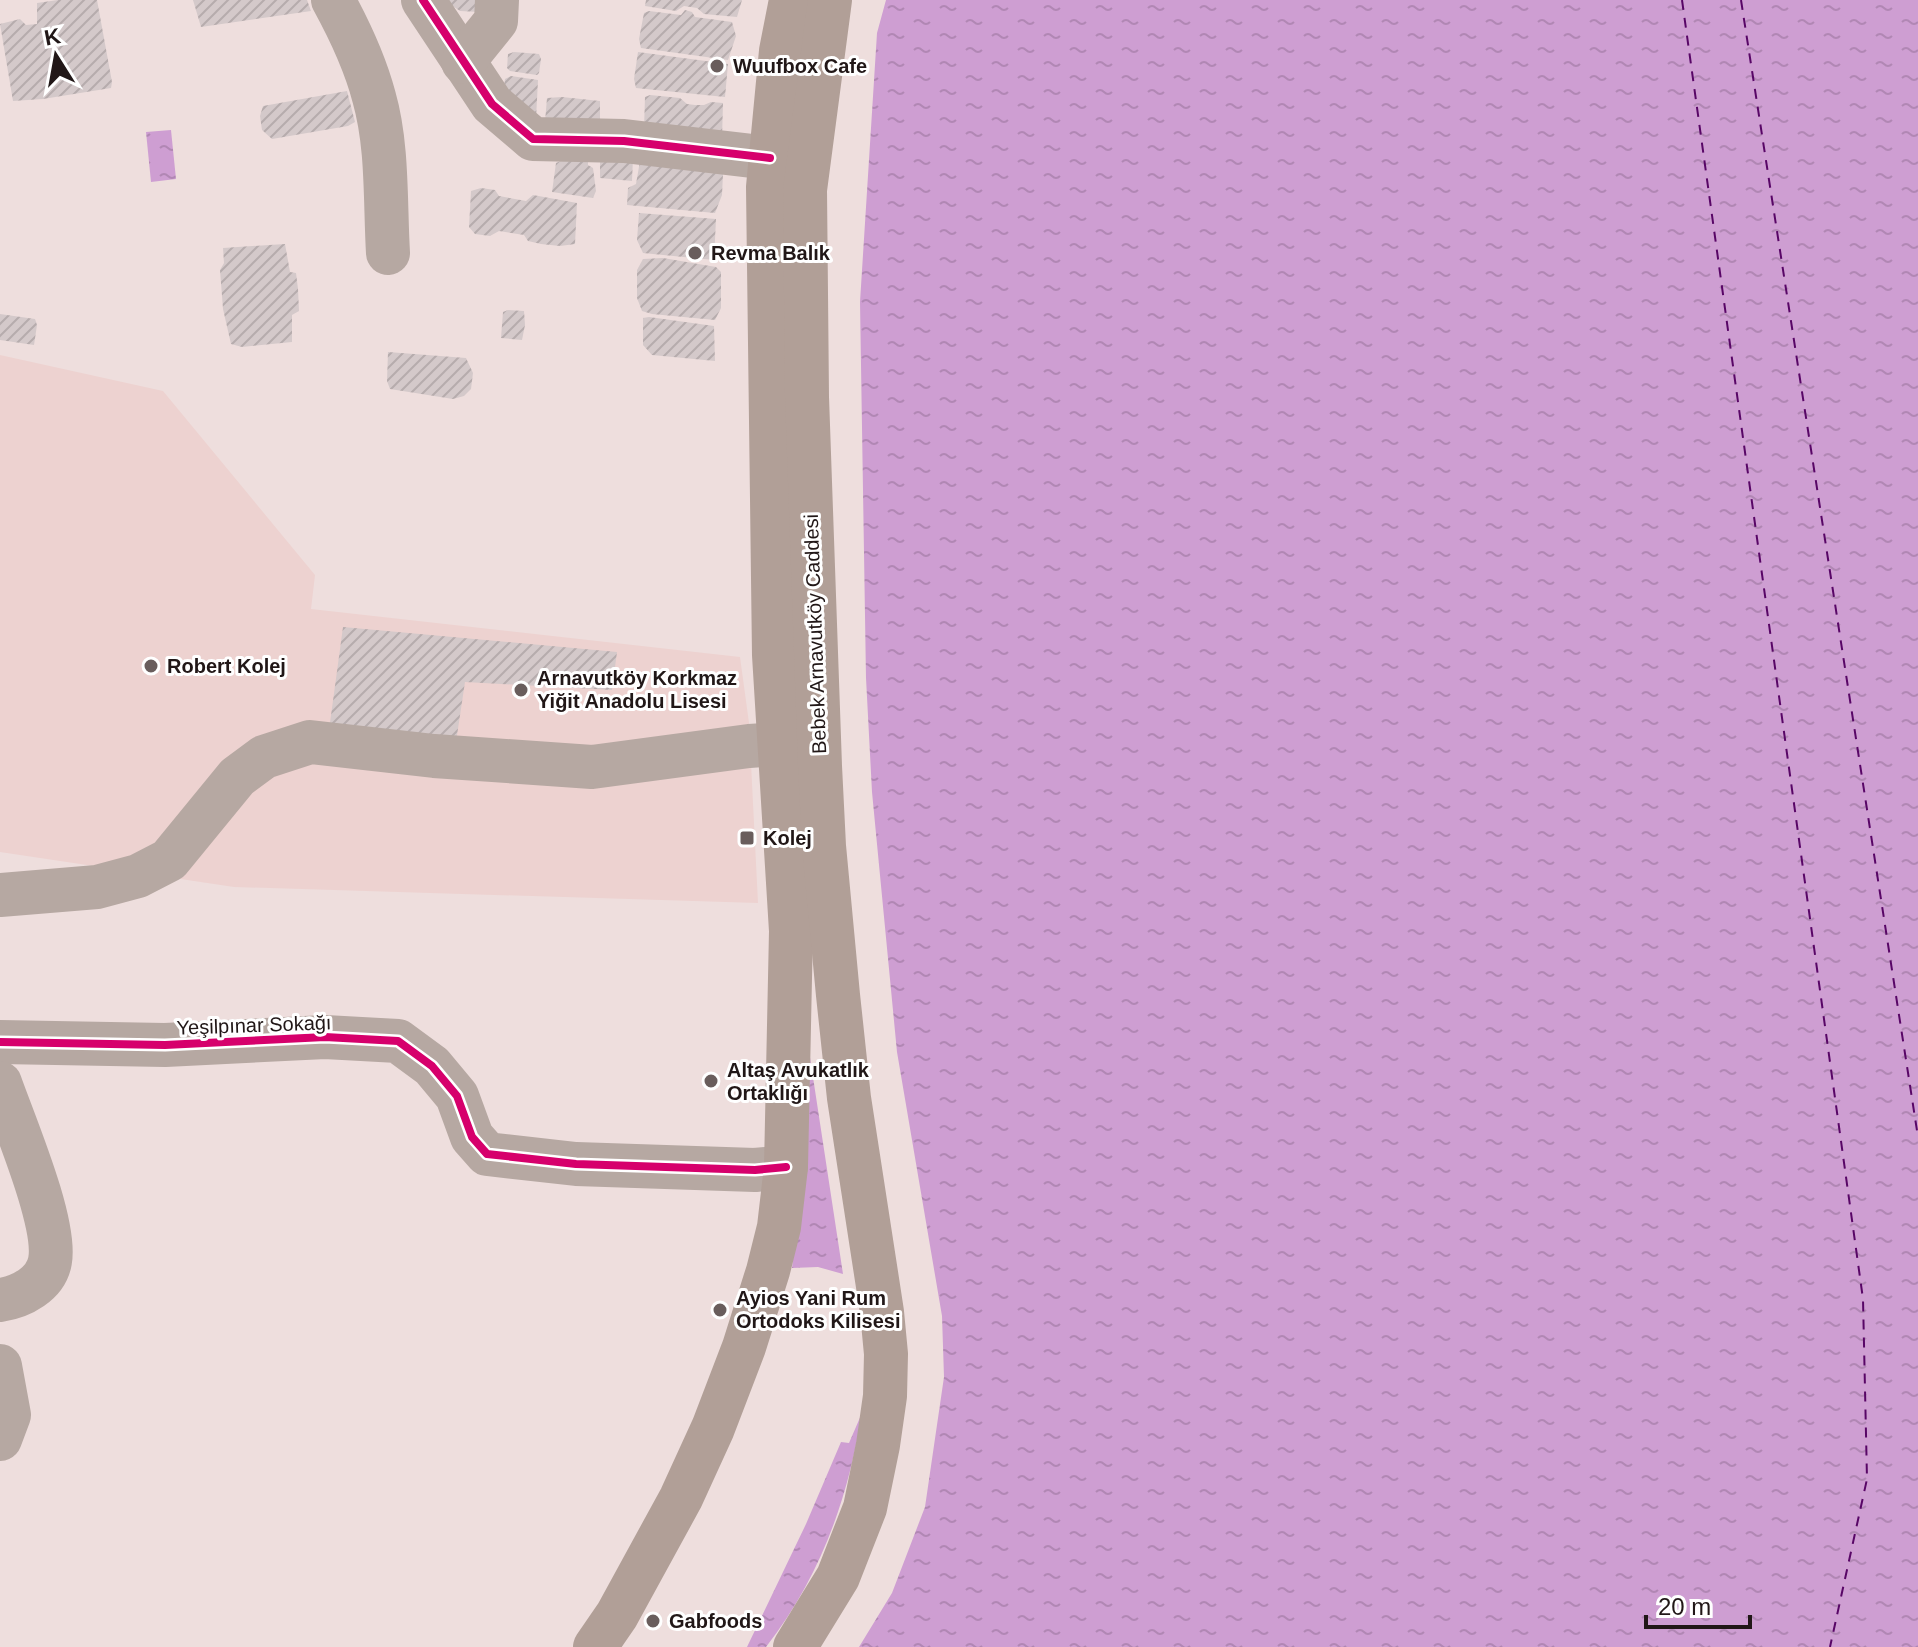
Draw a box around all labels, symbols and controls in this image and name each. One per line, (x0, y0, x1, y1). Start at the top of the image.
north arrow (16, 16, 96, 96)
text: K (42, 23, 63, 51)
place label: Wuufbox Cafe (733, 55, 867, 77)
marker: Wuufbox Cafe (708, 57, 726, 75)
place label: Revma Balık (711, 242, 831, 264)
marker: Revma Balık (686, 244, 704, 262)
street label: Bebek Arnavutköy Caddesi (800, 514, 830, 754)
place label: Robert Kolej (167, 655, 286, 677)
marker: Robert Kolej (142, 657, 160, 675)
place label: Arnavutköy Korkmaz Yiğit Anadolu Lisesi (537, 667, 737, 712)
marker: Arnavutköy Korkmaz Yiğit Anadolu Lisesi (512, 681, 530, 699)
place label: Kolej (763, 827, 812, 849)
marker: Kolej (738, 829, 756, 847)
street label: Yeşilpınar Sokağı (176, 1011, 332, 1039)
place label: Altaş Avukatlık Ortaklığı (727, 1059, 870, 1104)
marker: Altaş Avukatlık Ortaklığı (702, 1072, 720, 1090)
place label: Ayios Yani Rum Ortodoks Kilisesi (736, 1287, 901, 1332)
marker: Ayios Yani Rum Ortodoks Kilisesi (711, 1301, 729, 1319)
scale bar (1646, 1579, 1750, 1629)
text: 20 m (1658, 1593, 1711, 1620)
place label: Gabfoods (669, 1610, 762, 1632)
marker: Gabfoods (644, 1612, 662, 1630)

